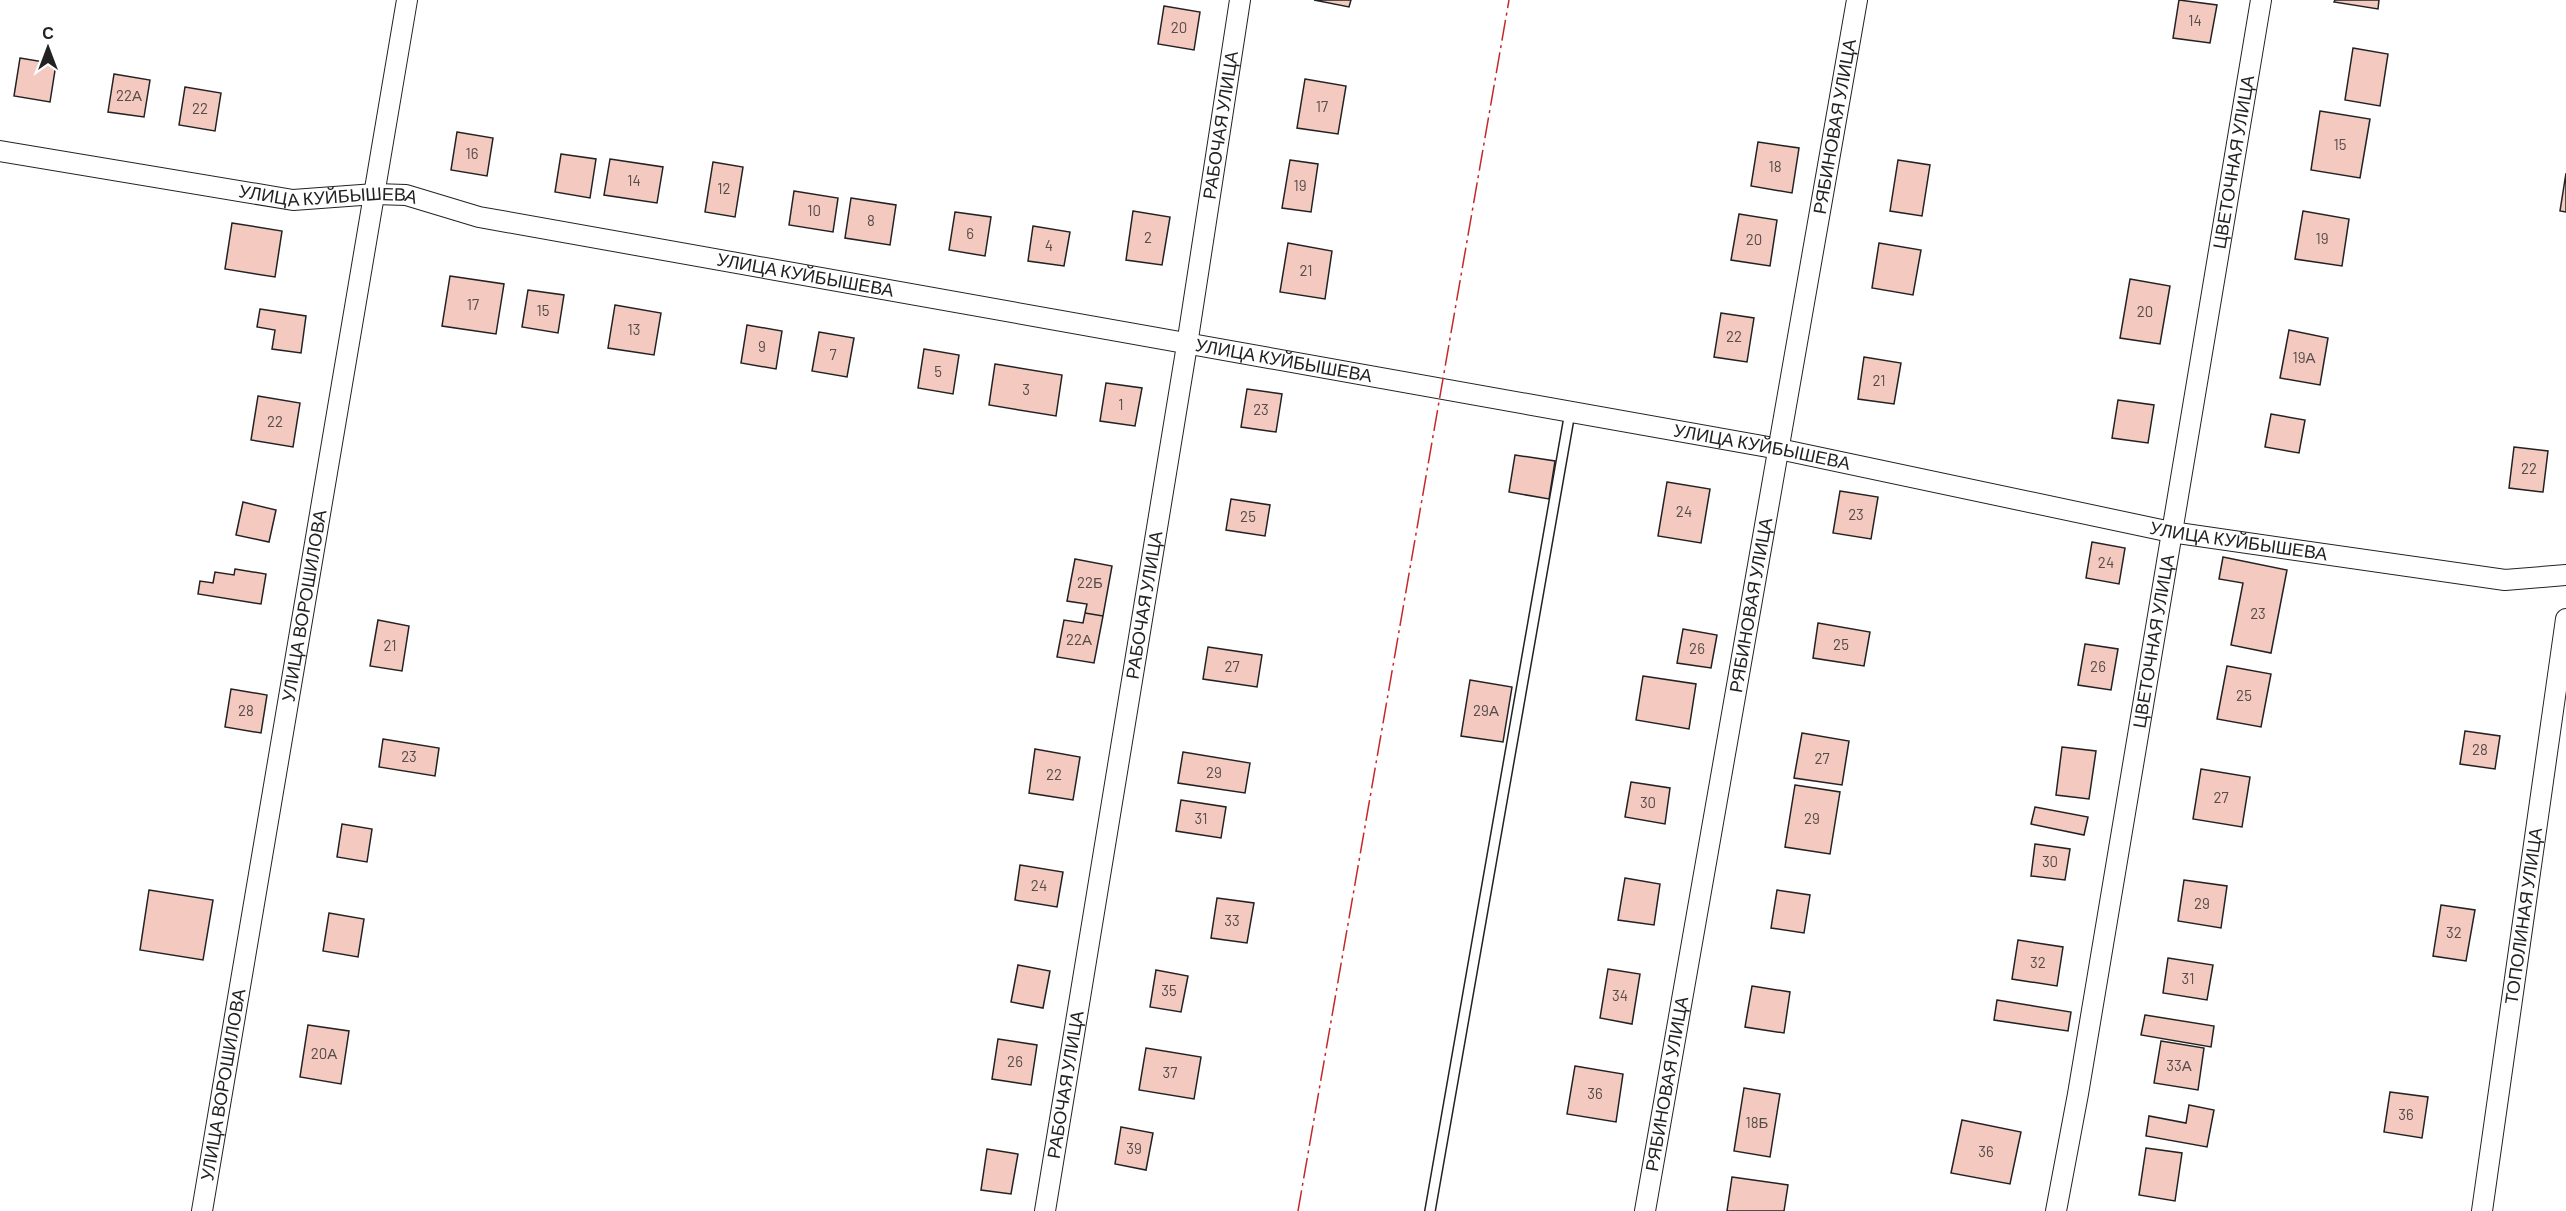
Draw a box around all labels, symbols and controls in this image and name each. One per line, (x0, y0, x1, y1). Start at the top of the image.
house number: 14 (2188, 11, 2202, 29)
north arrow (18, 18, 78, 78)
house number: 20 (1171, 18, 1187, 36)
text: С (42, 23, 54, 42)
street label: РЯБИНОВАЯ УЛИЦА (1808, 37, 1860, 216)
street label: РАБОЧАЯ УЛИЦА (1198, 49, 1242, 201)
street label: ЦВЕТОЧНАЯ УЛИЦА (2208, 73, 2258, 250)
house number: 22А (116, 86, 142, 104)
house number: 17 (1316, 97, 1328, 115)
house number: 22 (192, 99, 208, 117)
house number: 15 (2334, 135, 2346, 153)
house number: 16 (466, 144, 478, 162)
house number: 18 (1768, 157, 1782, 175)
house number: 14 (627, 171, 641, 189)
house number: 19 (1293, 176, 1307, 194)
street label: УЛИЦА КУЙБЫШЕВА (237, 179, 420, 210)
house number: 12 (717, 179, 731, 197)
house number: 10 (807, 201, 821, 219)
house number: 8 (867, 211, 875, 229)
house number: 6 (966, 224, 974, 242)
house number: 2 (1144, 228, 1152, 246)
house number: 19 (2315, 229, 2329, 247)
house number: 20 (1746, 230, 1762, 248)
house number: 4 (1045, 236, 1053, 254)
street label: УЛИЦА КУЙБЫШЕВА (715, 248, 896, 301)
house number: 21 (1299, 261, 1313, 279)
house number: 17 (467, 295, 479, 313)
house number: 15 (537, 301, 549, 319)
house number: 20 (2137, 302, 2153, 320)
house number: 13 (628, 320, 640, 338)
house number: 22 (1726, 327, 1742, 345)
street label: УЛИЦА КУЙБЫШЕВА (1194, 333, 1374, 386)
house number: 9 (758, 337, 766, 355)
house number: 7 (829, 345, 837, 363)
house number: 19А (2292, 348, 2316, 366)
house number: 5 (934, 362, 942, 380)
house number: 21 (1872, 371, 1886, 389)
house number: 3 (1022, 380, 1030, 398)
house number: 1 (1118, 395, 1124, 413)
house number: 23 (1253, 400, 1269, 418)
house number: 22 (267, 412, 283, 430)
street label: УЛИЦА КУЙБЫШЕВА (1672, 418, 1852, 474)
house number: 22 (2521, 459, 2537, 477)
house number: 24 (1676, 502, 1692, 520)
house number: 23 (1848, 505, 1864, 523)
house number: 25 (1240, 507, 1256, 525)
street label: УЛИЦА ВОРОШИЛОВА (276, 508, 331, 703)
street label: РЯБИНОВАЯ УЛИЦА (1724, 516, 1776, 694)
street label: УЛИЦА КУЙБЫШЕВА (2148, 516, 2329, 564)
street label: РАБОЧАЯ УЛИЦА (1120, 529, 1166, 681)
house number: 24 (2098, 553, 2114, 571)
street label: ЦВЕТОЧНАЯ УЛИЦА (2127, 553, 2178, 730)
house number: 22Б (1077, 573, 1103, 591)
house number: 23 (2250, 604, 2266, 622)
house number: 22А (1066, 630, 1092, 648)
house number: 25 (1833, 635, 1849, 653)
house number: 21 (383, 636, 397, 654)
house number: 26 (1689, 639, 1705, 657)
house number: 27 (1224, 657, 1240, 675)
house number: 26 (2090, 657, 2106, 675)
house number: 25 (2236, 686, 2252, 704)
house number: 28 (238, 701, 254, 719)
house number: 29А (1473, 701, 1499, 719)
house number: 28 (2472, 740, 2488, 758)
house number: 23 (401, 747, 417, 765)
house number: 27 (1814, 749, 1830, 767)
house number: 29 (1206, 763, 1222, 781)
house number: 22 (1046, 765, 1062, 783)
house number: 27 (2213, 788, 2229, 806)
house number: 30 (1640, 793, 1656, 811)
house number: 31 (1195, 809, 1207, 827)
house number: 29 (1804, 809, 1820, 827)
street label: ТОПОЛИНАЯ УЛИЦА (2499, 826, 2546, 1006)
house number: 30 (2042, 852, 2058, 870)
house number: 24 (1031, 876, 1047, 894)
house number: 29 (2194, 894, 2210, 912)
house number: 33 (1224, 911, 1240, 929)
house number: 32 (2446, 923, 2462, 941)
house number: 32 (2030, 953, 2046, 971)
house number: 31 (2182, 969, 2194, 987)
house number: 35 (1161, 981, 1177, 999)
house number: 34 (1612, 986, 1628, 1004)
street label: УЛИЦА ВОРОШИЛОВА (195, 987, 249, 1182)
street label: РЯБИНОВАЯ УЛИЦА (1640, 995, 1692, 1173)
street label: РАБОЧАЯ УЛИЦА (1042, 1009, 1088, 1160)
house number: 20А (311, 1044, 337, 1062)
house number: 26 (1007, 1052, 1023, 1070)
house number: 33А (2166, 1056, 2192, 1074)
house number: 37 (1163, 1063, 1177, 1081)
house number: 36 (1587, 1084, 1603, 1102)
house number: 36 (2398, 1105, 2414, 1123)
house number: 18Б (1746, 1113, 1769, 1131)
house number: 39 (1126, 1139, 1142, 1157)
house number: 36 (1978, 1142, 1994, 1160)

